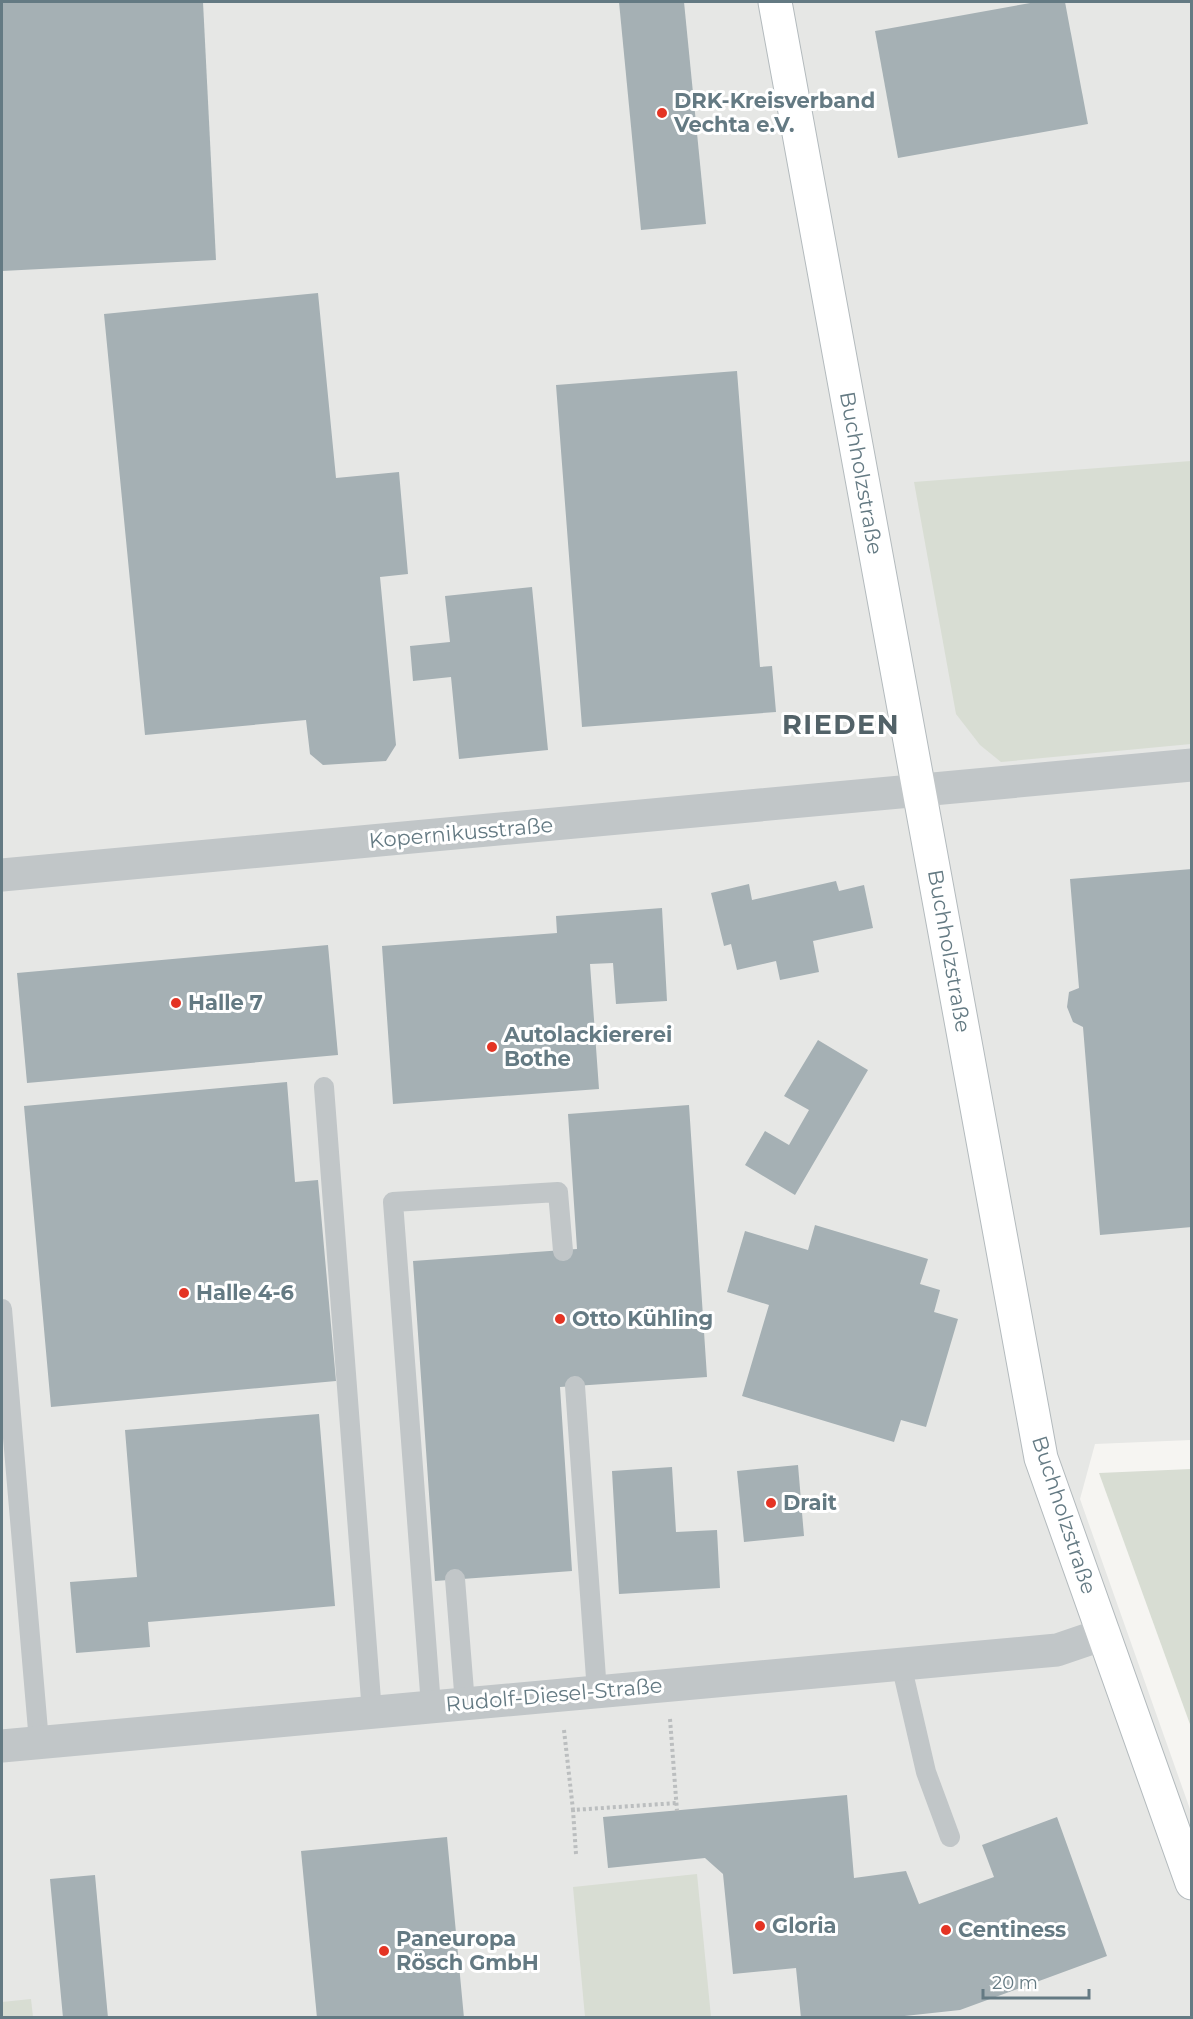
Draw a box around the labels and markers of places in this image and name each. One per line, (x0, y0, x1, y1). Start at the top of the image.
place label: DRK-Kreisverband Vechta e.V. (673, 88, 875, 137)
marker: DRK-Kreisverband Vechta e.V. (655, 106, 669, 120)
place label: Halle 7 (188, 990, 263, 1015)
marker: Halle 7 (169, 996, 183, 1010)
place label: Autolackiererei Bothe (503, 1022, 672, 1071)
marker: Autolackiererei Bothe (485, 1040, 499, 1054)
place label: Halle 4-6 (196, 1280, 294, 1305)
marker: Halle 4-6 (177, 1286, 191, 1300)
place label: Otto Kühling (572, 1306, 713, 1331)
marker: Otto Kühling (553, 1312, 567, 1326)
place label: Drait (783, 1490, 837, 1515)
marker: Drait (764, 1496, 778, 1510)
place label: Gloria (772, 1913, 837, 1938)
place label: Centiness (958, 1917, 1066, 1942)
marker: Gloria (753, 1919, 767, 1933)
marker: Centiness (939, 1923, 953, 1937)
place label: Paneuropa Rösch GmbH (396, 1926, 539, 1975)
marker: Paneuropa Rösch GmbH (377, 1944, 391, 1958)

